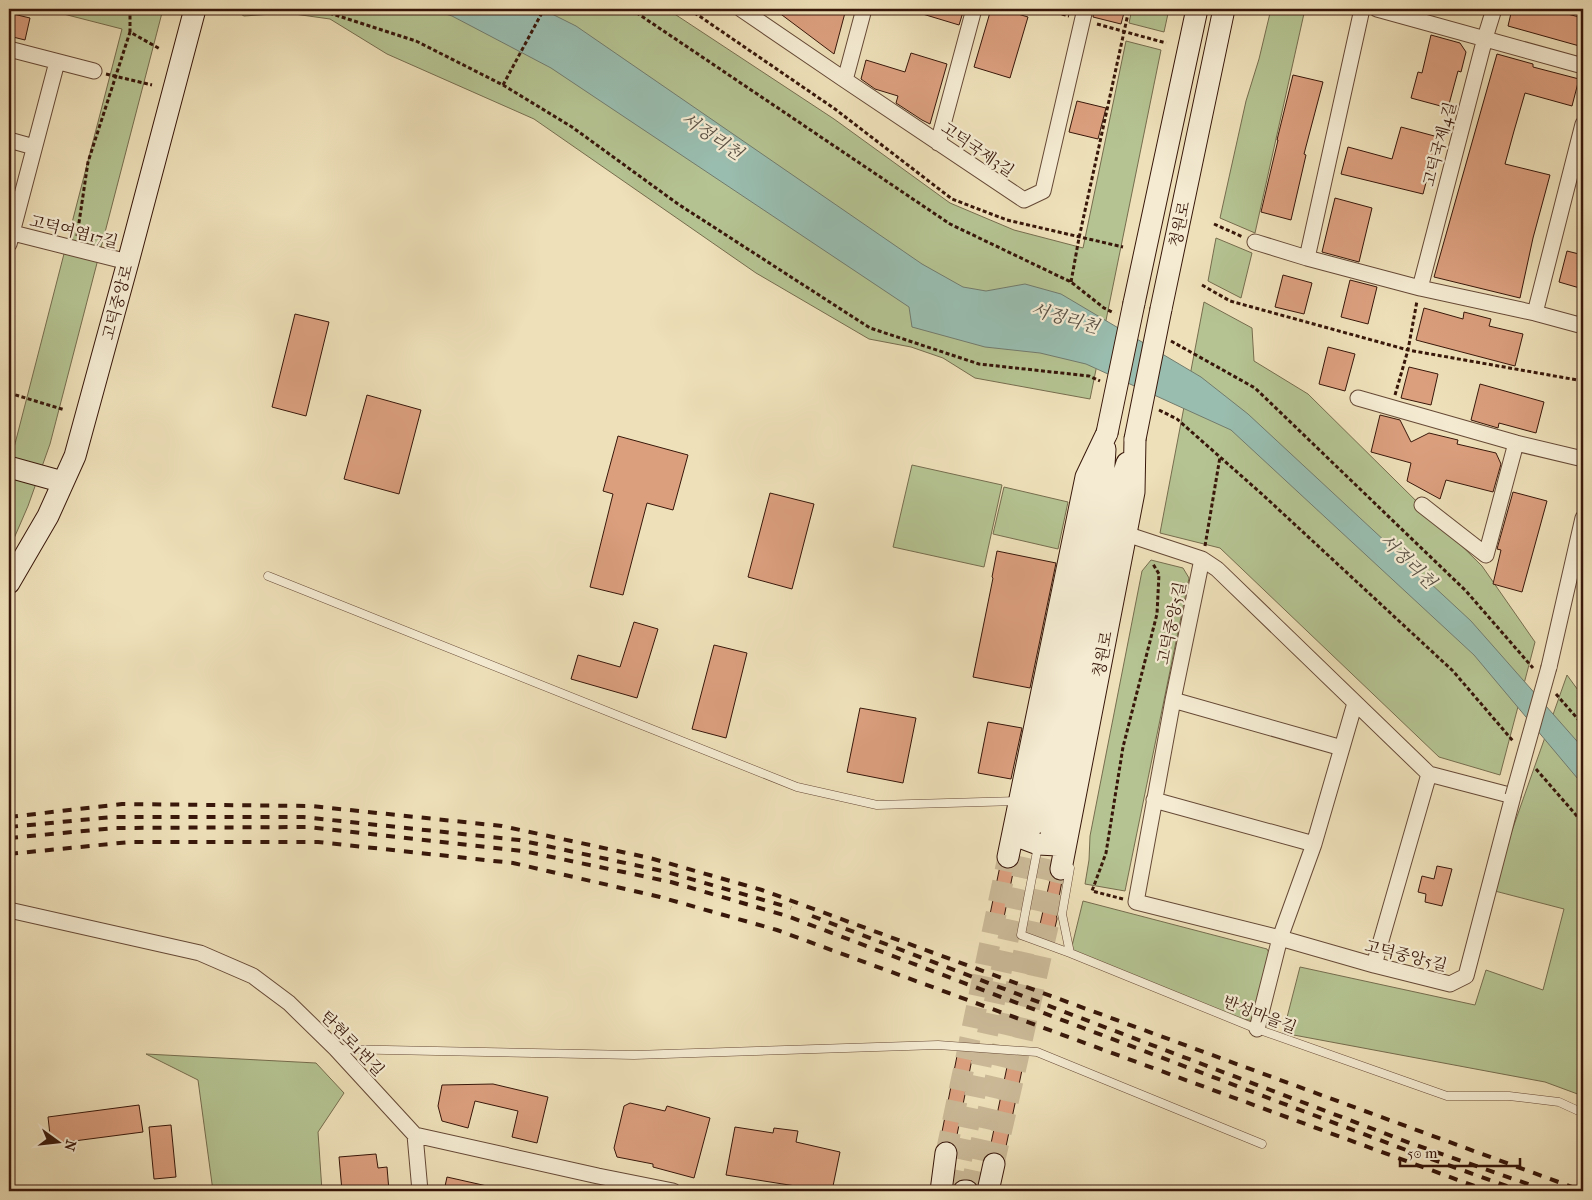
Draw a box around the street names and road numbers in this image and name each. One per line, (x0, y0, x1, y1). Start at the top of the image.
street label: 고덕국제4길 (1419, 100, 1460, 188)
street label: 고덕국제3길 (938, 118, 1018, 181)
street label: 청원로 (1165, 199, 1194, 249)
street label: 고덕여염17길 (28, 211, 120, 252)
street label: 고덕중앙로 (98, 262, 137, 342)
street label: 고덕중앙5길 (1153, 580, 1190, 666)
street label: 청원로 (1089, 629, 1116, 679)
street label: 고덕중앙5길 (1363, 936, 1449, 975)
street label: 반성마을길 (1220, 992, 1299, 1037)
street label: 탄현로1번길 (317, 1007, 388, 1080)

